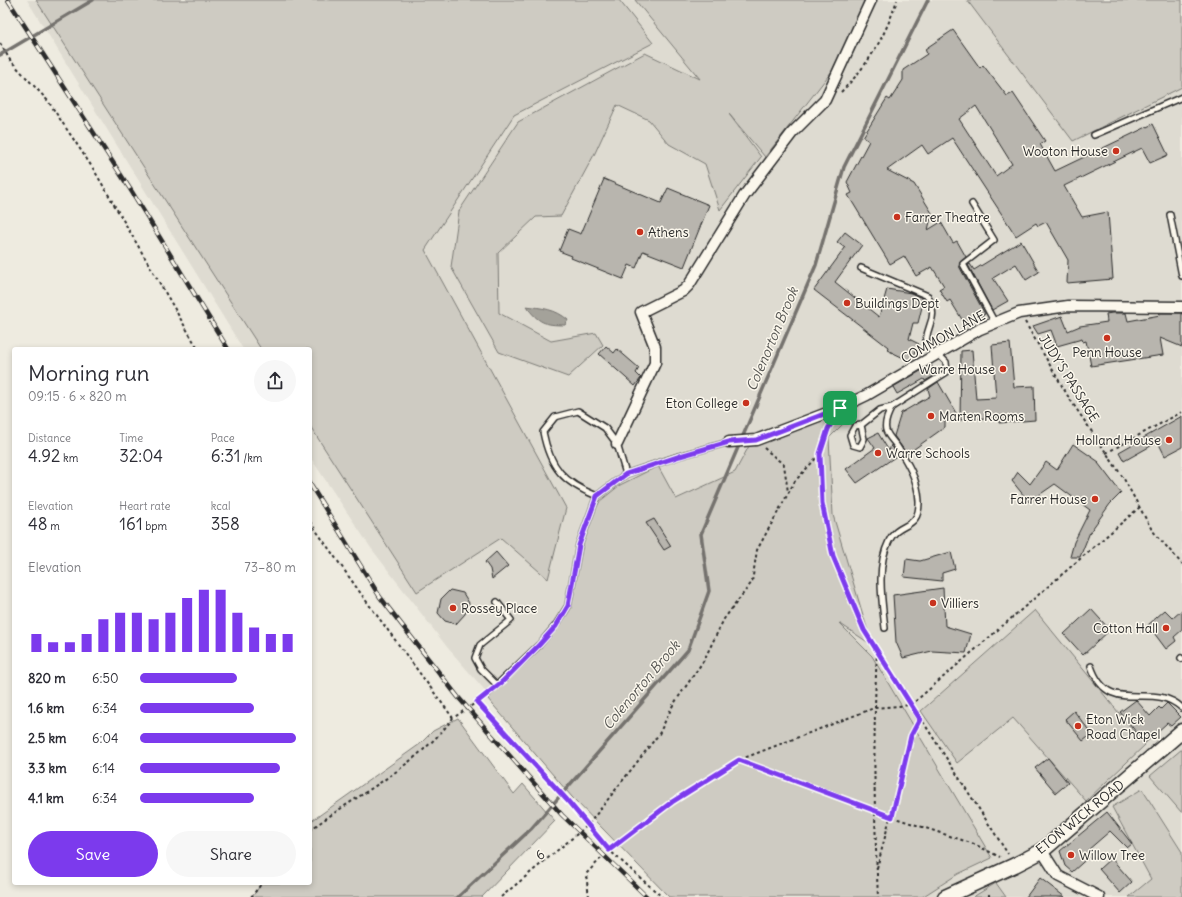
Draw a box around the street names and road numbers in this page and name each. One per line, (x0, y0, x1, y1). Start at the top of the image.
street label: COMMON LANE (898, 307, 988, 367)
street label: JUDY'S PASSAGE (1035, 331, 1103, 425)
street label: ETON WICK ROAD (1032, 776, 1128, 858)
street label: 6 (532, 846, 548, 864)

